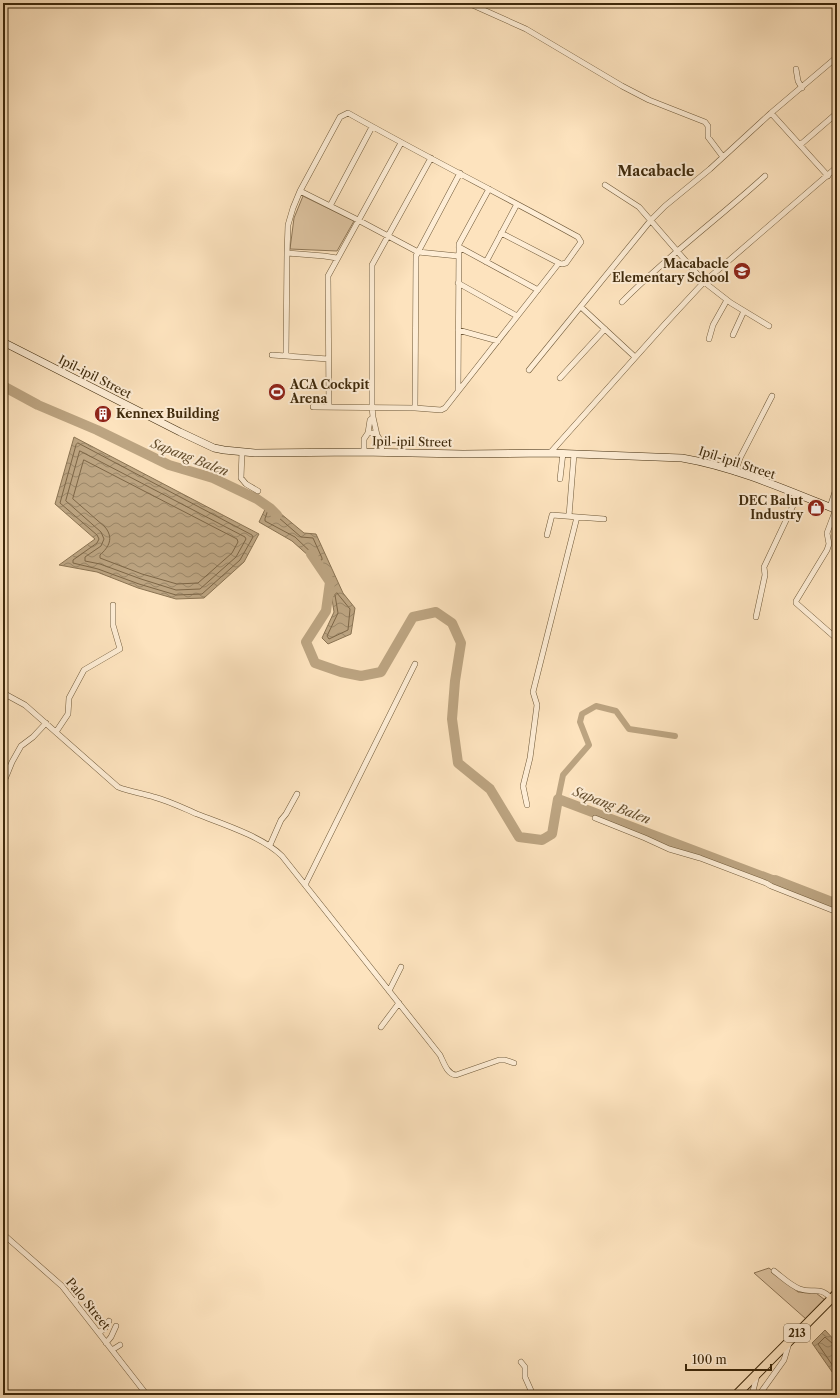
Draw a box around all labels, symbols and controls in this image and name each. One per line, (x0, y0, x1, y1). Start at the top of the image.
district label: Macabacle (618, 162, 694, 180)
place label: Macabacle Elementary School (612, 256, 729, 285)
school or university icon: Macabacle Elementary School (732, 261, 752, 281)
street label: Ipil-ipil Street (56, 352, 135, 402)
place label: ACA Cockpit Arena (289, 377, 369, 406)
sports icon: ACA Cockpit Arena (267, 382, 287, 402)
building icon: Kennex Building (93, 404, 113, 424)
place label: Kennex Building (116, 406, 220, 421)
street label: Ipil-ipil Street (372, 433, 453, 450)
water label: Sapang Balen (148, 435, 231, 479)
street label: Ipil-ipil Street (697, 443, 778, 482)
place label: DEC Balut Industry (738, 493, 804, 522)
shop icon: DEC Balut Industry (806, 498, 826, 518)
water label: Sapang Balen (570, 783, 653, 827)
street label: Palo Street (63, 1275, 114, 1333)
road number: 213 (784, 1324, 810, 1342)
scale bar (686, 1346, 771, 1372)
text: 100 m (692, 1352, 727, 1367)

